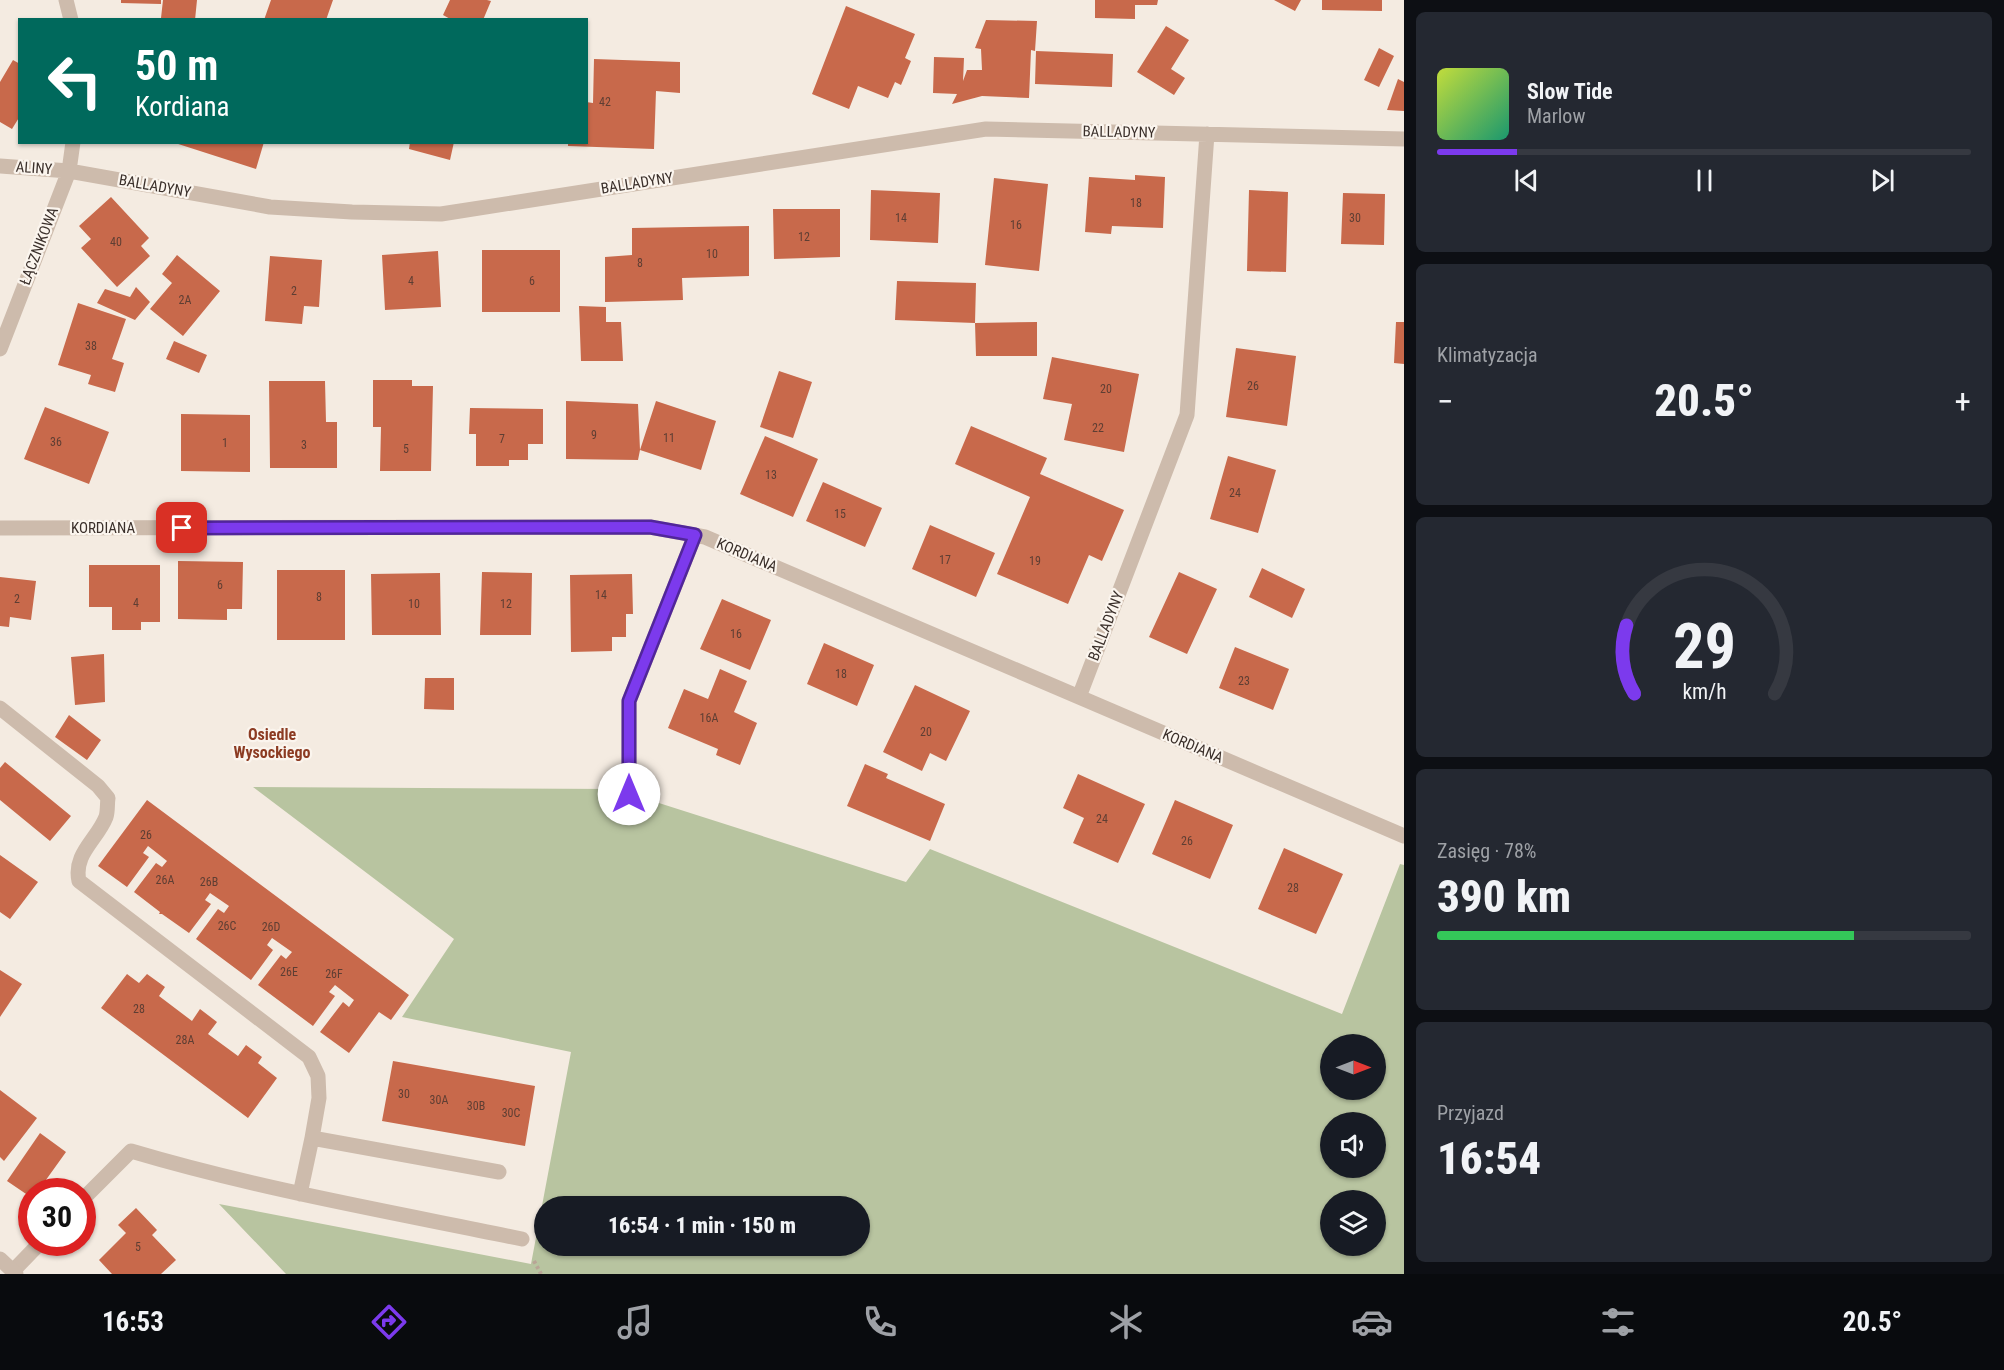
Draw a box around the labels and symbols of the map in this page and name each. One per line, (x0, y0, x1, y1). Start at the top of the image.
house number: 42 (599, 95, 611, 109)
street label: BALLADYNY (1082, 122, 1156, 142)
street label: ALINY (15, 158, 53, 178)
street label: BALLADYNY (600, 168, 675, 198)
street label: BALLADYNY (117, 171, 193, 201)
house number: 18 (1130, 196, 1142, 210)
street label: ŁĄCZNIKOWA (16, 204, 62, 287)
house number: 14 (895, 211, 907, 225)
house number: 30 (1349, 211, 1361, 225)
house number: 16 (1010, 218, 1022, 232)
house number: 12 (798, 230, 810, 244)
house number: 40 (110, 235, 122, 249)
house number: 10 (706, 247, 718, 261)
house number: 8 (637, 256, 643, 270)
house number: 4 (408, 274, 414, 288)
house number: 6 (529, 274, 535, 288)
house number: 2 (291, 284, 297, 298)
house number: 2A (179, 293, 192, 307)
house number: 38 (85, 339, 97, 353)
house number: 26 (1247, 379, 1259, 393)
house number: 20 (1100, 382, 1112, 396)
house number: 22 (1092, 421, 1104, 435)
house number: 9 (591, 428, 597, 442)
house number: 11 (663, 431, 675, 445)
house number: 7 (499, 432, 505, 446)
house number: 36 (50, 435, 62, 449)
house number: 1 (222, 436, 228, 450)
house number: 3 (301, 438, 307, 452)
house number: 5 (403, 442, 409, 456)
house number: 13 (765, 468, 777, 482)
house number: 24 (1229, 486, 1241, 500)
pin (156, 502, 207, 553)
house number: 15 (834, 507, 846, 521)
street label: KORDIANA (71, 519, 135, 537)
street label: KORDIANA (714, 534, 780, 576)
house number: 17 (939, 553, 951, 567)
house number: 19 (1029, 554, 1041, 568)
house number: 6 (217, 578, 223, 592)
house number: 14 (595, 588, 607, 602)
street label: BALLADYNY (1085, 589, 1128, 663)
house number: 8 (316, 590, 322, 604)
house number: 2 (14, 592, 20, 606)
house number: 4 (133, 596, 139, 610)
house number: 10 (408, 597, 420, 611)
house number: 12 (500, 597, 512, 611)
house number: 16 (730, 627, 742, 641)
house number: 18 (835, 667, 847, 681)
house number: 23 (1238, 674, 1250, 688)
house number: 16A (700, 711, 718, 725)
district label: Osiedle Wysockiego (233, 725, 311, 762)
house number: 20 (920, 725, 932, 739)
street label: KORDIANA (1160, 725, 1226, 767)
position arrow (597, 762, 661, 826)
house number: 24 (1096, 812, 1108, 826)
house number: 26 (140, 828, 152, 842)
house number: 26 (1181, 834, 1193, 848)
house number: 26A (156, 873, 174, 887)
house number: 26B (200, 875, 218, 889)
house number: 28 (1287, 881, 1299, 895)
house number: 26C (218, 919, 237, 933)
house number: 26D (262, 920, 280, 934)
house number: 26E (280, 965, 298, 979)
house number: 26F (325, 967, 343, 981)
house number: 28 (133, 1002, 145, 1016)
house number: 28A (176, 1033, 194, 1047)
north arrow (1320, 1034, 1386, 1100)
house number: 30 (398, 1087, 410, 1101)
house number: 30A (430, 1093, 448, 1107)
house number: 30B (467, 1099, 485, 1113)
house number: 30C (502, 1106, 521, 1120)
speed limit sign: 30 (18, 1178, 96, 1256)
house number: 5 (135, 1240, 141, 1254)

